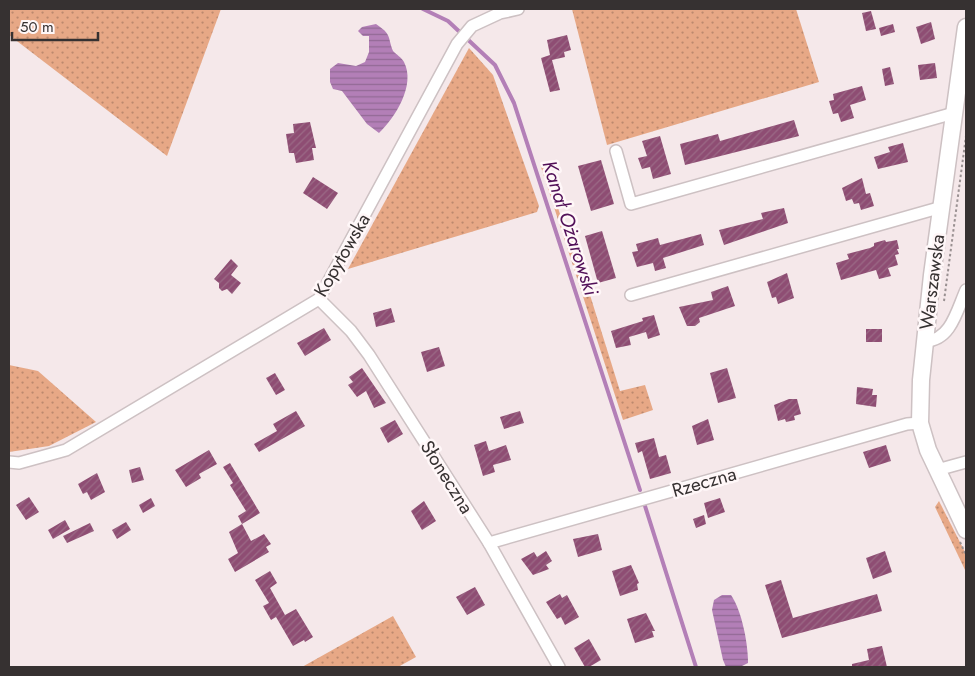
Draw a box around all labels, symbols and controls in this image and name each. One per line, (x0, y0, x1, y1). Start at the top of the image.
scale bar (12, 10, 99, 42)
text: 50 m (20, 16, 54, 38)
water label: Kanał Ożarowski (535, 157, 606, 300)
street label: Kopytowska (307, 208, 377, 302)
street label: Warszawska (913, 233, 951, 331)
street label: Słoneczna (414, 435, 480, 519)
street label: Rzeczna (669, 460, 739, 504)

